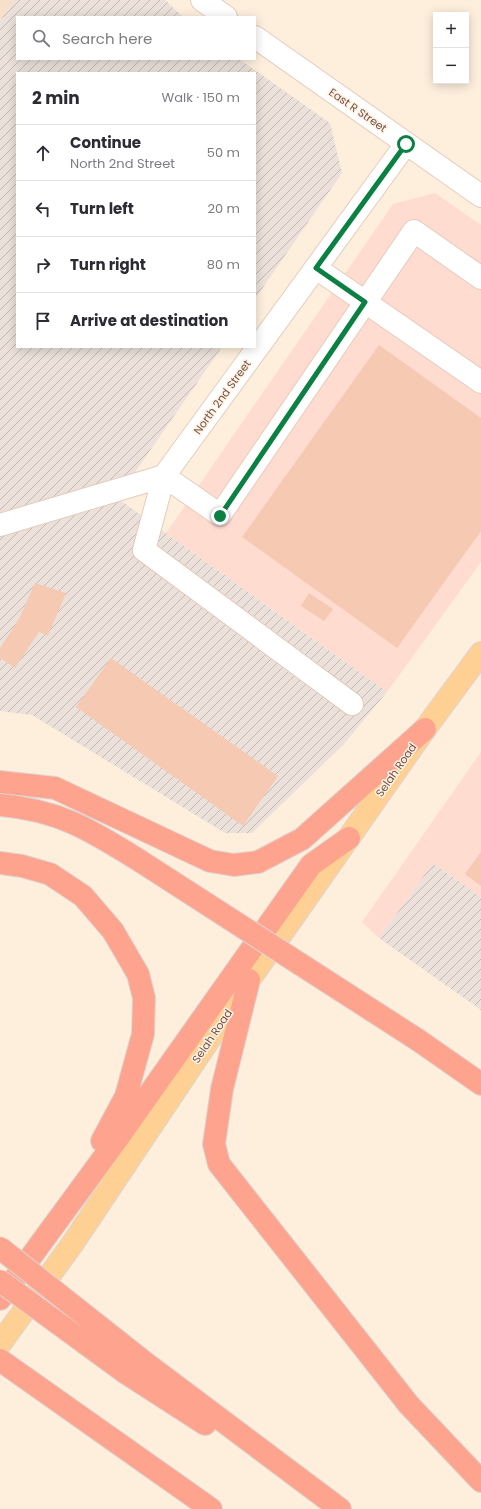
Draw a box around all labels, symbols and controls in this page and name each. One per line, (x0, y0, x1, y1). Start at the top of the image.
map controls (433, 12, 469, 84)
button: + (433, 12, 469, 48)
search box (16, 16, 256, 60)
icon: search (30, 27, 52, 49)
text: Search here (62, 28, 152, 49)
button: − (433, 48, 469, 84)
street label: East R Street (326, 84, 390, 136)
text: 2 min (32, 86, 80, 110)
text: Walk · 150 m (162, 88, 240, 107)
text: Continue (70, 132, 141, 153)
route start (397, 135, 415, 153)
icon: ahead (32, 142, 54, 164)
text: 50 m (207, 143, 240, 162)
text: North 2nd Street (70, 154, 175, 173)
icon: left (32, 198, 54, 220)
text: Turn left (70, 198, 134, 219)
text: 20 m (207, 199, 240, 218)
icon: right (32, 254, 54, 276)
text: Turn right (70, 254, 146, 275)
text: 80 m (207, 255, 240, 274)
icon: arrive (32, 310, 54, 332)
text: Arrive at destination (70, 310, 228, 331)
street label: North 2nd Street (189, 356, 255, 438)
route end (211, 507, 229, 525)
street label: Selah Road (372, 740, 420, 800)
street label: Selah Road (188, 1006, 236, 1066)

